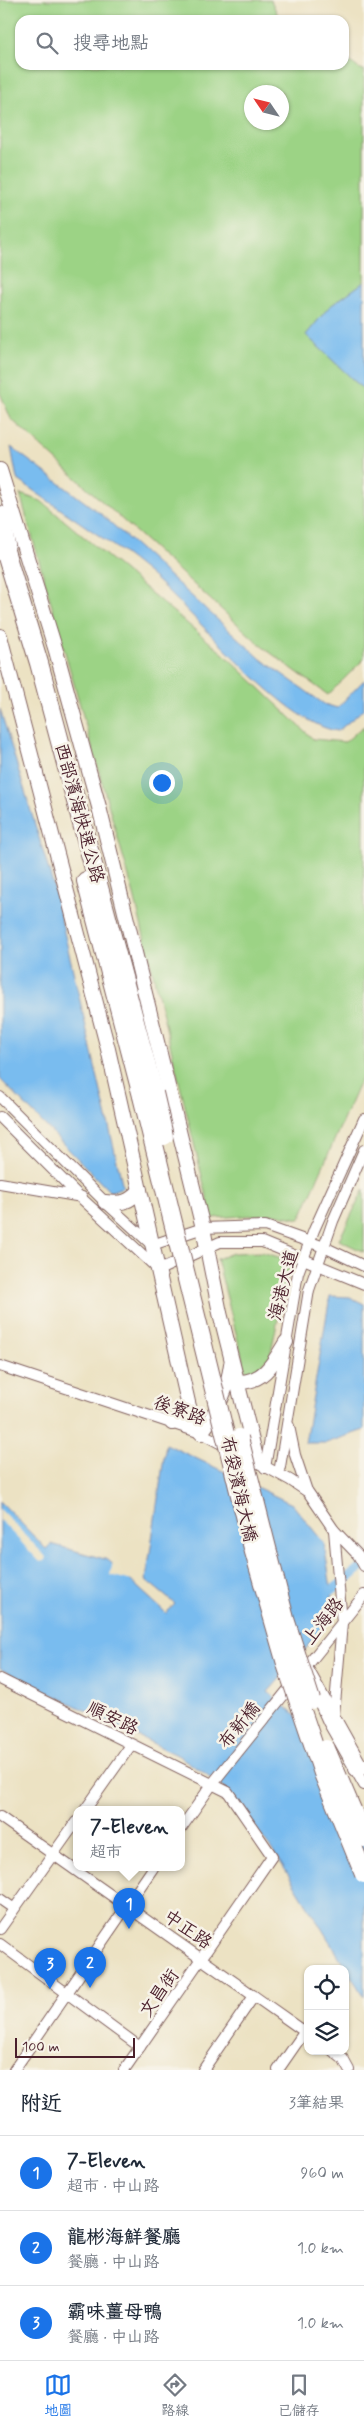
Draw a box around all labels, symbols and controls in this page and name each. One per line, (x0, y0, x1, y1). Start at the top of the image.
search box (15, 15, 349, 70)
icon: search (33, 29, 61, 57)
text: 搜尋地點 (73, 31, 149, 56)
north arrow (244, 85, 289, 130)
street label: 西部濱海快速公路 (49, 741, 109, 886)
your location (149, 770, 175, 796)
street label: 海港大道 (264, 1247, 304, 1323)
street label: 後寮路 (150, 1390, 209, 1431)
street label: 布袋濱海大橋 (214, 1434, 262, 1545)
street label: 上海路 (298, 1593, 350, 1650)
street label: 順安路 (83, 1696, 142, 1742)
street label: 布新橋 (213, 1697, 266, 1754)
popup (73, 1806, 185, 1871)
text: 7-Eleven (90, 1815, 168, 1840)
text: 超市 (90, 1842, 122, 1863)
pin: 1 (113, 1888, 145, 1929)
street label: 中正路 (158, 1905, 216, 1955)
pin: 2 (74, 1947, 106, 1988)
pin: 3 (34, 1948, 66, 1989)
street label: 文昌街 (135, 1965, 185, 2023)
map controls (304, 1965, 349, 2055)
button: locate (304, 1965, 349, 2010)
button: layers (304, 2010, 349, 2055)
scale bar (15, 2035, 135, 2058)
text: 100 m (22, 2038, 60, 2056)
text: 附近 (20, 2090, 62, 2118)
text: 3筆結果 (289, 2093, 344, 2114)
text: 7-Eleven (67, 2149, 145, 2174)
text: 1 (32, 2163, 40, 2184)
text: 960 m (301, 2163, 344, 2184)
text: 超市 · 中山路 (67, 2176, 159, 2197)
text: 龍彬海鮮餐廳 (67, 2225, 181, 2250)
text: 2 (32, 2238, 40, 2259)
text: 1.0 km (297, 2238, 344, 2259)
text: 餐廳 · 中山路 (67, 2252, 159, 2273)
text: 霸味薑母鴨 (67, 2300, 162, 2325)
text: 3 (32, 2313, 40, 2334)
text: 1.0 km (297, 2313, 344, 2334)
text: 餐廳 · 中山路 (67, 2327, 159, 2348)
tab: 地圖 (44, 2371, 72, 2420)
tab: 路線 (161, 2371, 189, 2420)
tab: 已儲存 (278, 2371, 320, 2420)

